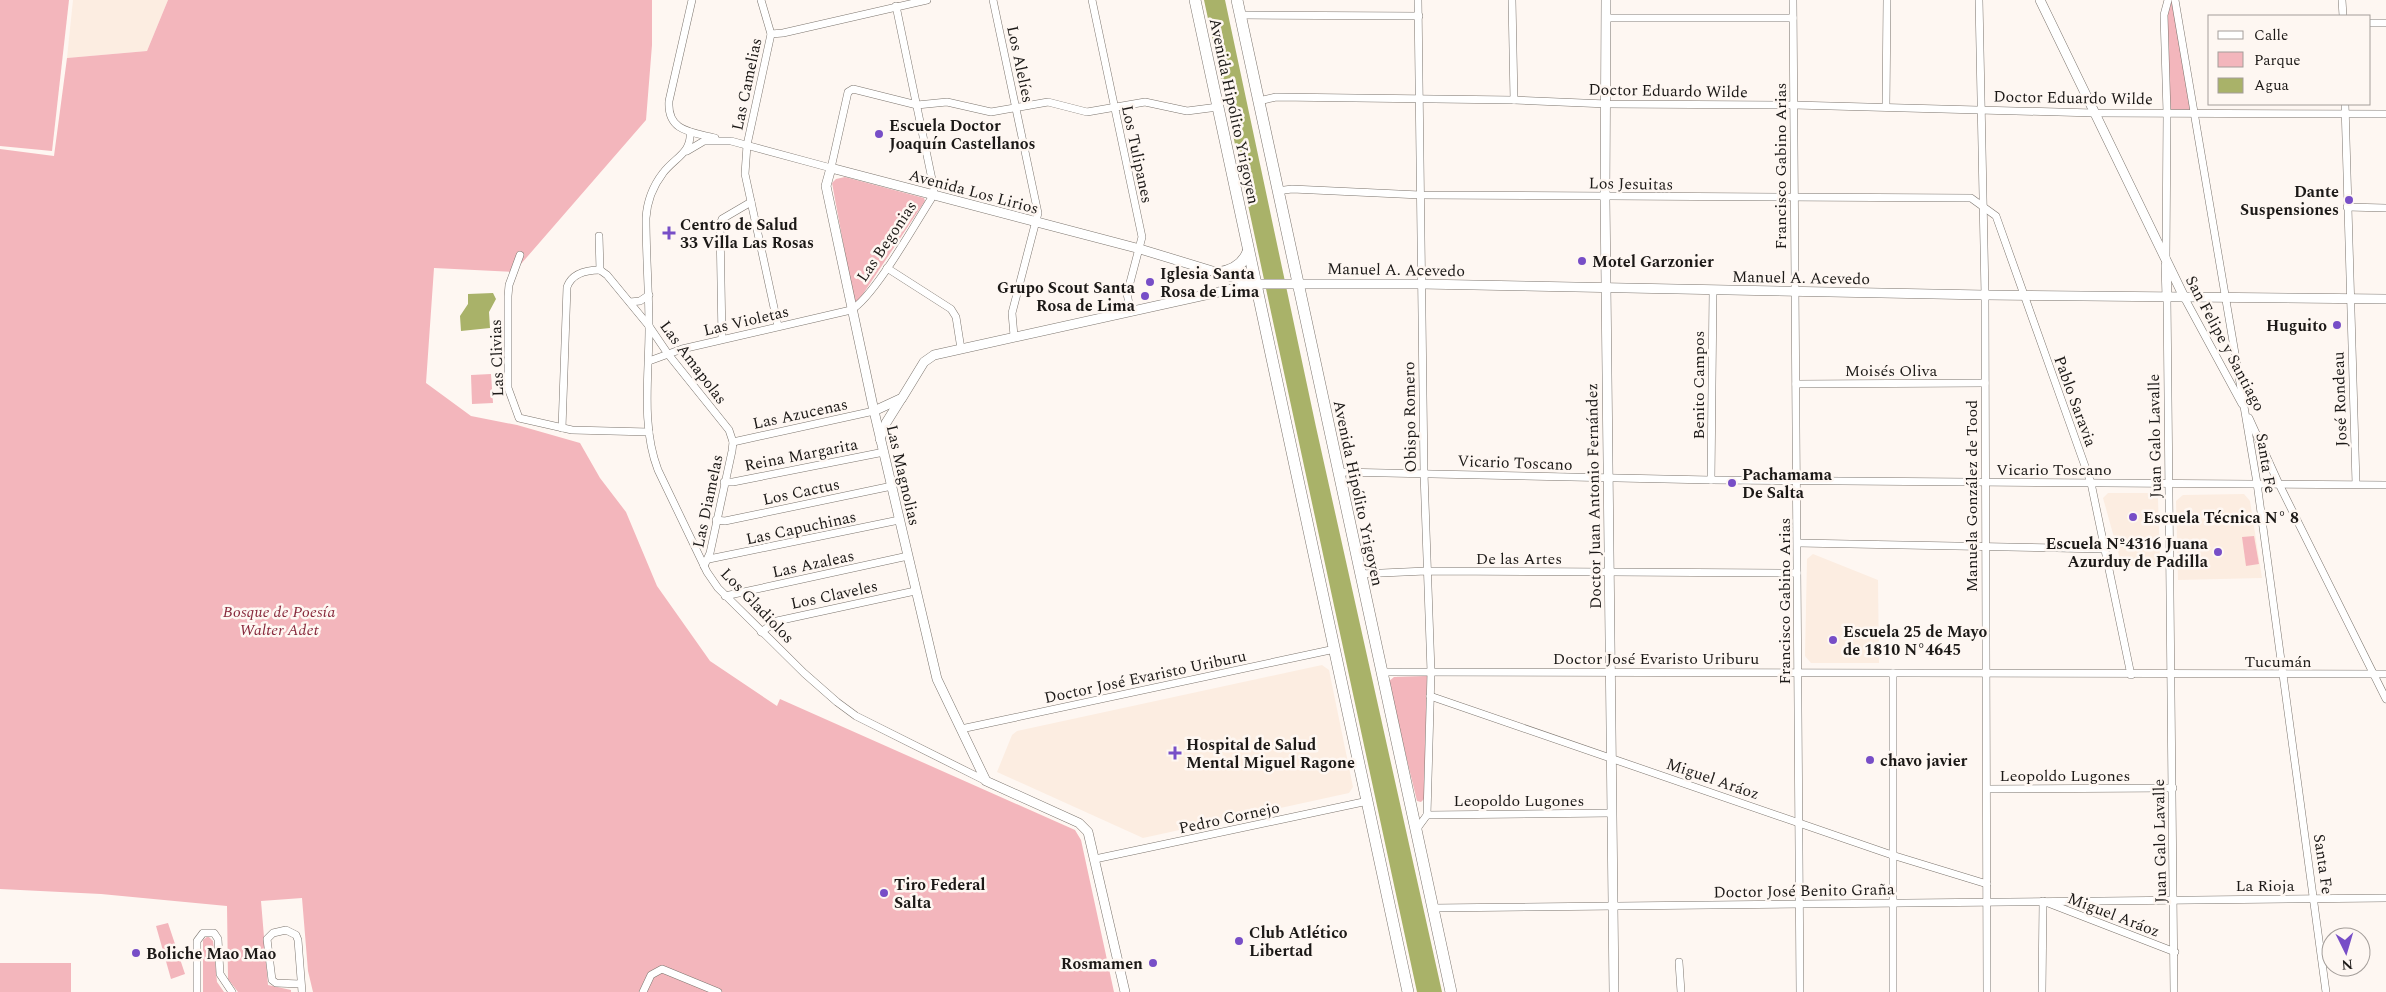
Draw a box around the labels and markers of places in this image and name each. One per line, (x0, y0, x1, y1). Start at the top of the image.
place label: Escuela Doctor Joaquín Castellanos (889, 114, 1036, 156)
marker: Escuela Doctor Joaquín Castellanos (873, 128, 885, 140)
place label: Dante Suspensiones (2240, 180, 2339, 222)
marker: Dante Suspensiones (2343, 194, 2355, 206)
place label: Centro de Salud 33 Villa Las Rosas (680, 213, 814, 255)
marker: Centro de Salud 33 Villa Las Rosas (662, 226, 676, 240)
place label: Motel Garzonier (1592, 250, 1714, 274)
marker: Motel Garzonier (1576, 255, 1588, 267)
place label: Iglesia Santa Rosa de Lima (1160, 262, 1260, 304)
place label: Grupo Scout Santa Rosa de Lima (997, 276, 1136, 318)
marker: Iglesia Santa Rosa de Lima (1144, 276, 1156, 288)
marker: Grupo Scout Santa Rosa de Lima (1139, 290, 1151, 302)
place label: Huguito (2266, 314, 2327, 338)
marker: Huguito (2331, 319, 2343, 331)
place label: Pachamama De Salta (1742, 463, 1833, 505)
marker: Pachamama De Salta (1726, 477, 1738, 489)
place label: Escuela Técnica N° 8 (2143, 506, 2299, 530)
marker: Escuela Técnica N° 8 (2127, 511, 2139, 523)
place label: Escuela Nº4316 Juana Azurduy de Padilla (2045, 532, 2209, 574)
marker: Escuela Nº4316 Juana Azurduy de Padilla (2212, 546, 2224, 558)
place label: Escuela 25 de Mayo de 1810 N°4645 (1843, 620, 1988, 662)
marker: Escuela 25 de Mayo de 1810 N°4645 (1827, 634, 1839, 646)
place label: Hospital de Salud Mental Miguel Ragone (1186, 733, 1355, 775)
marker: Hospital de Salud Mental Miguel Ragone (1168, 746, 1182, 760)
place label: chavo javier (1880, 749, 1968, 773)
marker: chavo javier (1864, 754, 1876, 766)
place label: Tiro Federal Salta (894, 873, 986, 915)
marker: Tiro Federal Salta (878, 887, 890, 899)
place label: Club Atlético Libertad (1249, 921, 1348, 963)
marker: Club Atlético Libertad (1233, 935, 1245, 947)
place label: Boliche Mao Mao (146, 942, 276, 966)
marker: Boliche Mao Mao (130, 947, 142, 959)
place label: Rosmamen (1061, 952, 1143, 976)
marker: Rosmamen (1147, 957, 1159, 969)

